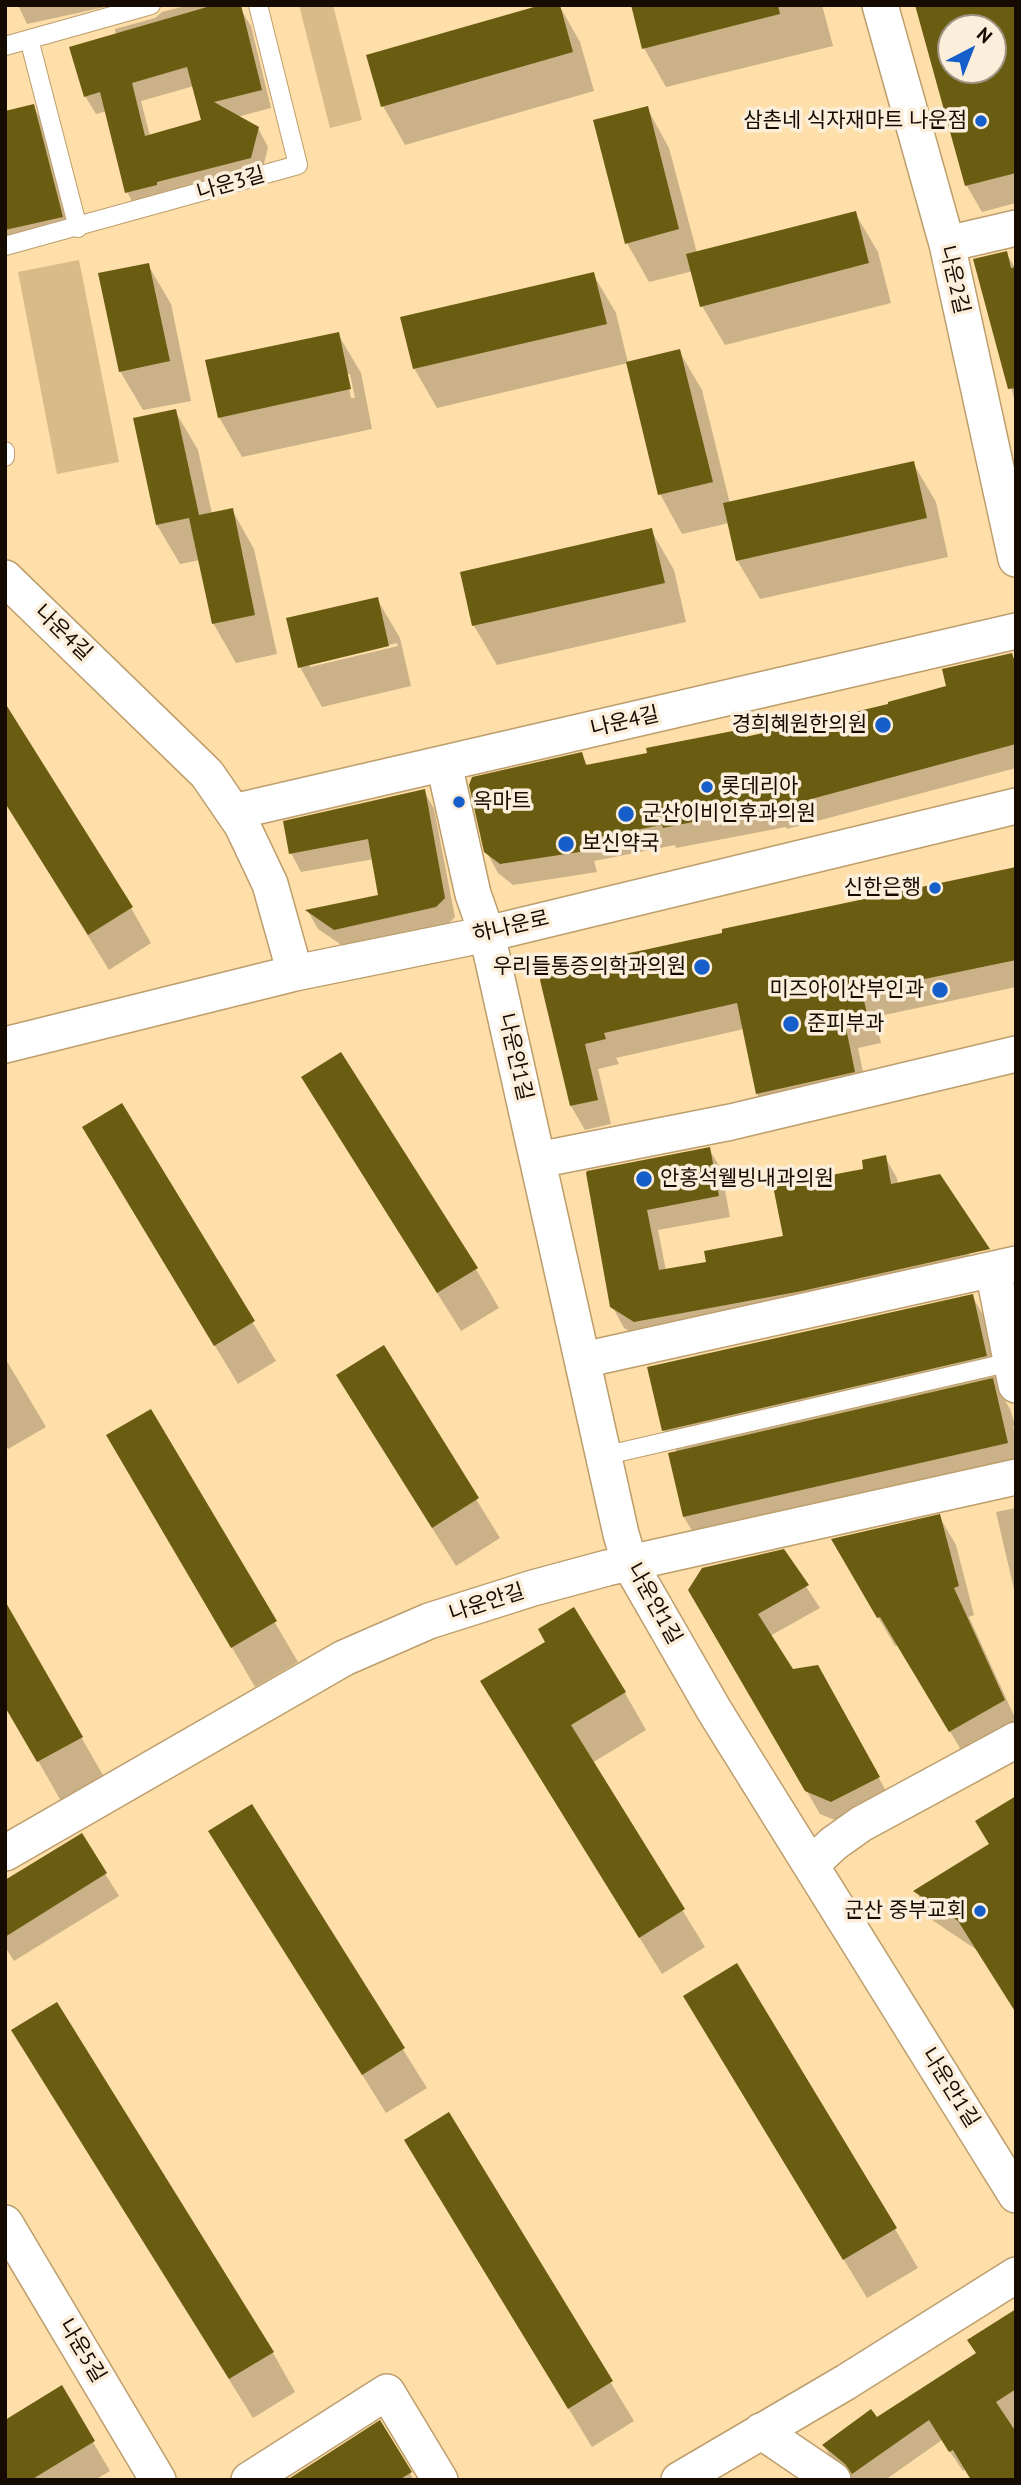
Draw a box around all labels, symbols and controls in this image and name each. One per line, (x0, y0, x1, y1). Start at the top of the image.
north arrow (937, 14, 1007, 84)
text: N (972, 22, 997, 48)
place label: 삼촌네 식자재마트 나운점 (743, 108, 967, 134)
marker: 삼촌네 식자재마트 나운점 (973, 113, 989, 129)
street label: 나운3길 (194, 162, 268, 206)
street label: 나운2길 (934, 243, 974, 317)
street label: 나운4길 (29, 600, 97, 666)
street label: 나운4길 (588, 702, 662, 742)
place label: 경희혜원한의원 (732, 712, 867, 738)
marker: 경희혜원한의원 (873, 715, 893, 735)
place label: 롯데리아 (721, 774, 798, 800)
marker: 롯데리아 (699, 779, 715, 795)
place label: 옥마트 (473, 789, 531, 815)
marker: 옥마트 (451, 794, 467, 810)
place label: 군산이비인후과의원 (642, 801, 816, 827)
marker: 군산이비인후과의원 (616, 804, 636, 824)
place label: 보신약국 (582, 831, 659, 857)
marker: 보신약국 (556, 834, 576, 854)
place label: 신한은행 (844, 875, 921, 901)
marker: 신한은행 (927, 880, 943, 896)
street label: 하나운로 (471, 906, 551, 948)
place label: 우리들통증의학과의원 (493, 954, 686, 980)
marker: 우리들통증의학과의원 (692, 957, 712, 977)
place label: 미즈아이산부인과 (769, 977, 924, 1003)
marker: 미즈아이산부인과 (930, 980, 950, 1000)
street label: 나운안1길 (493, 1011, 537, 1103)
place label: 준피부과 (807, 1011, 884, 1037)
marker: 준피부과 (781, 1014, 801, 1034)
place label: 안홍석웰빙내과의원 (660, 1166, 834, 1192)
marker: 안홍석웰빙내과의원 (634, 1169, 654, 1189)
street label: 나운안1길 (621, 1559, 687, 1649)
street label: 나운안길 (446, 1579, 528, 1627)
place label: 군산 중부교회 (844, 1898, 966, 1924)
marker: 군산 중부교회 (972, 1903, 988, 1919)
street label: 나운안1길 (916, 2044, 984, 2132)
street label: 나운5길 (53, 2315, 111, 2387)

